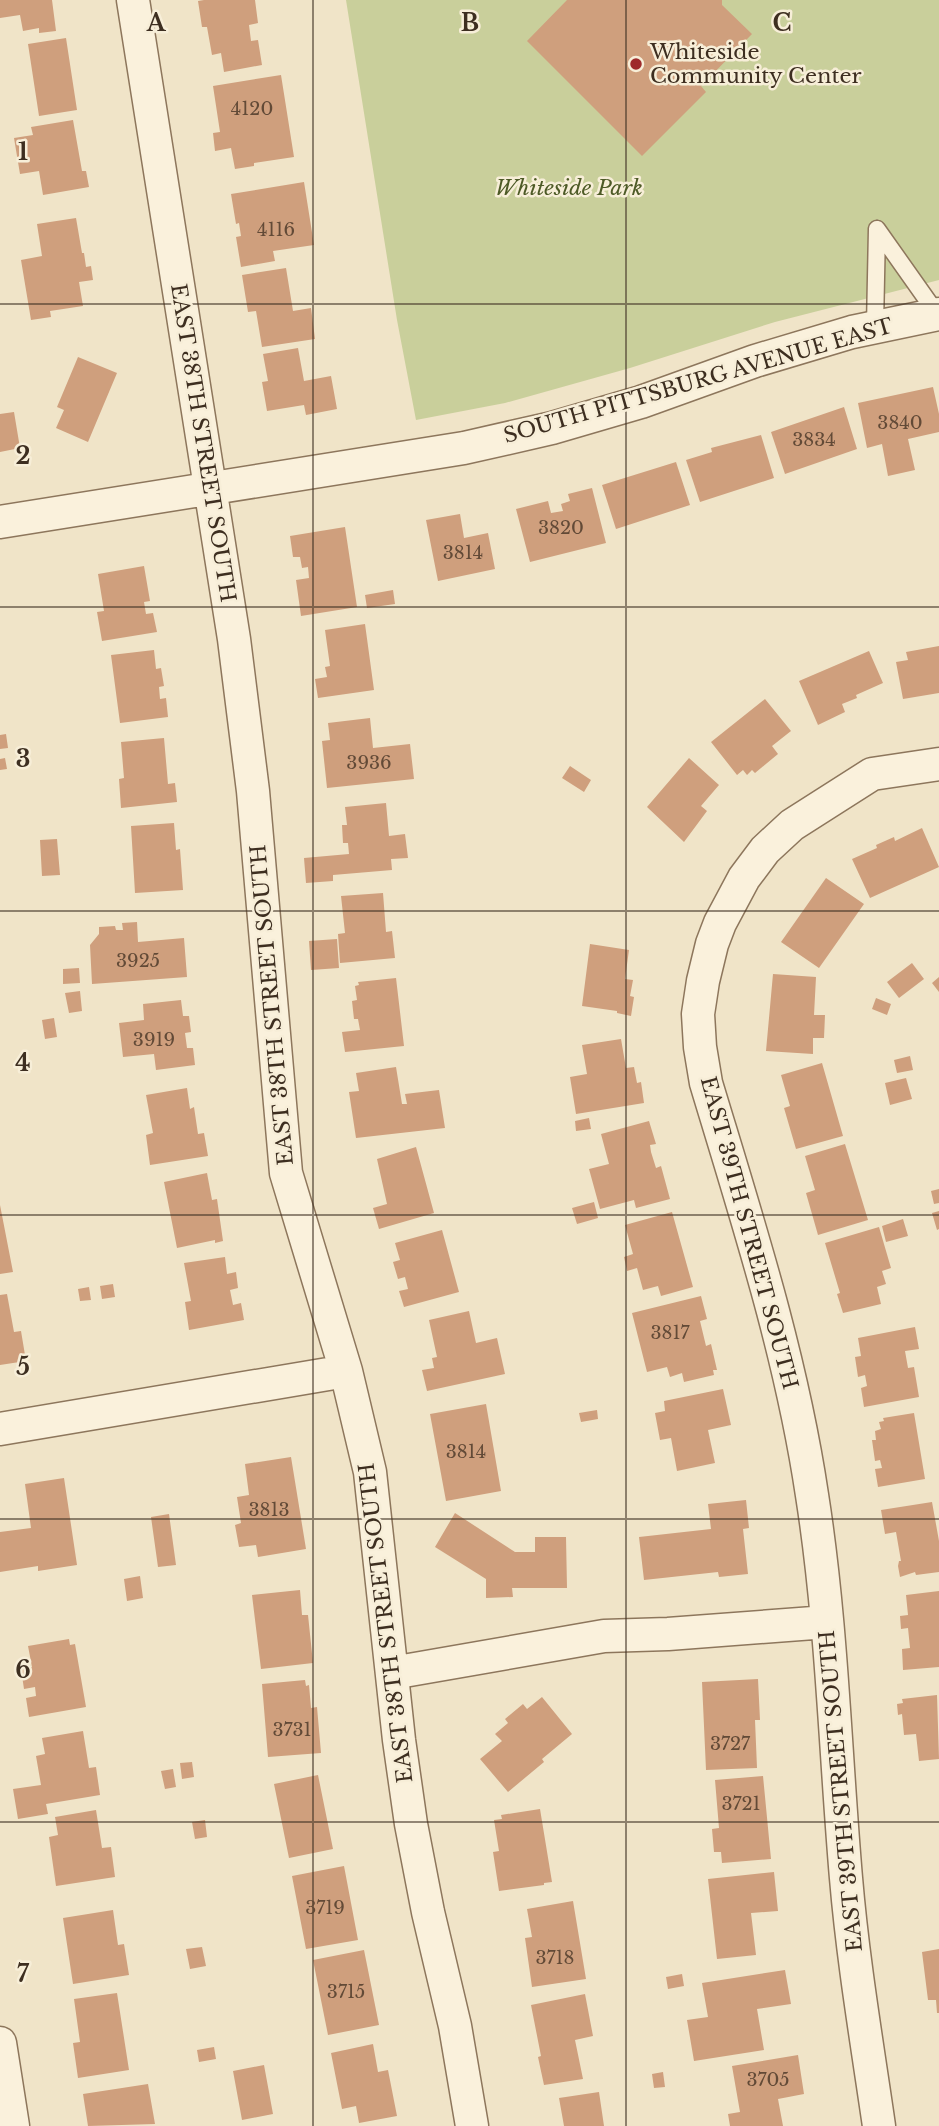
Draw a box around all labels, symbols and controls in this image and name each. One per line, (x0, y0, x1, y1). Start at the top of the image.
text: A (146, 9, 167, 37)
text: B (461, 9, 479, 37)
text: C (773, 9, 791, 37)
place label: Whiteside Community Center (649, 39, 861, 89)
marker: Whiteside Community Center (628, 56, 644, 72)
house number: 4120 (231, 98, 273, 120)
text: 1 (18, 138, 28, 166)
park label: Whiteside Park (495, 175, 643, 201)
house number: 4116 (257, 219, 295, 241)
street label: EAST 38TH STREET SOUTH (165, 282, 241, 604)
street label: SOUTH PITTSBURG AVENUE EAST (500, 313, 896, 449)
house number: 3840 (877, 412, 923, 434)
house number: 3834 (792, 429, 836, 451)
text: 2 (16, 442, 30, 470)
house number: 3820 (538, 517, 584, 539)
house number: 3814 (443, 542, 483, 564)
text: 3 (16, 745, 30, 773)
house number: 3936 (346, 752, 392, 774)
street label: EAST 38TH STREET SOUTH (245, 843, 299, 1167)
house number: 3925 (116, 950, 160, 972)
house number: 3919 (133, 1029, 175, 1051)
text: 4 (15, 1049, 31, 1077)
street label: EAST 39TH STREET SOUTH (695, 1074, 803, 1392)
house number: 3817 (650, 1322, 690, 1344)
text: 5 (16, 1353, 30, 1381)
house number: 3814 (446, 1441, 486, 1463)
street label: EAST 38TH STREET SOUTH (353, 1462, 419, 1784)
house number: 3813 (248, 1499, 290, 1521)
street label: EAST 39TH STREET SOUTH (814, 1629, 868, 1953)
text: 6 (15, 1656, 31, 1684)
house number: 3731 (272, 1719, 312, 1741)
house number: 3727 (710, 1733, 751, 1755)
house number: 3721 (721, 1793, 761, 1815)
house number: 3719 (305, 1897, 345, 1919)
house number: 3718 (535, 1947, 575, 1969)
text: 7 (17, 1960, 30, 1988)
house number: 3715 (327, 1981, 365, 2003)
house number: 3705 (746, 2069, 790, 2091)

